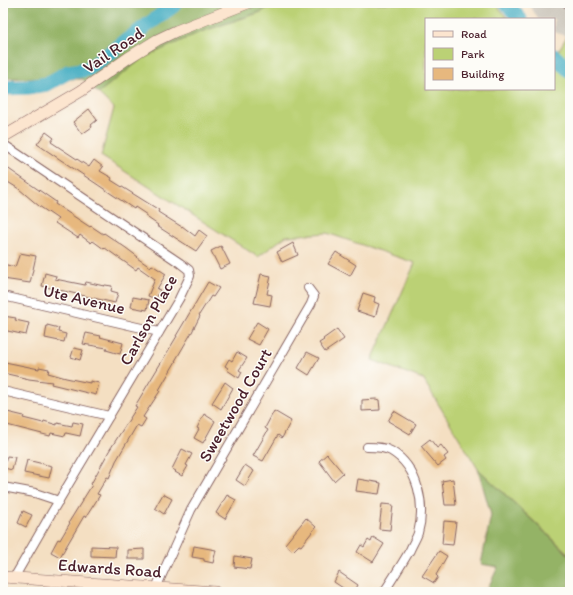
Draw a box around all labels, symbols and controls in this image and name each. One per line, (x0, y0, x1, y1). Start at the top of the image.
legend (425, 18, 555, 90)
street label: Vail Road (79, 23, 147, 77)
text: Road (461, 27, 487, 41)
text: Park (461, 47, 485, 61)
text: Building (461, 67, 505, 81)
street label: Carlson Place (115, 271, 181, 369)
street label: Ute Avenue (41, 280, 127, 318)
street label: Sweetwood Court (194, 345, 276, 465)
street label: Edwards Road (58, 554, 163, 582)

